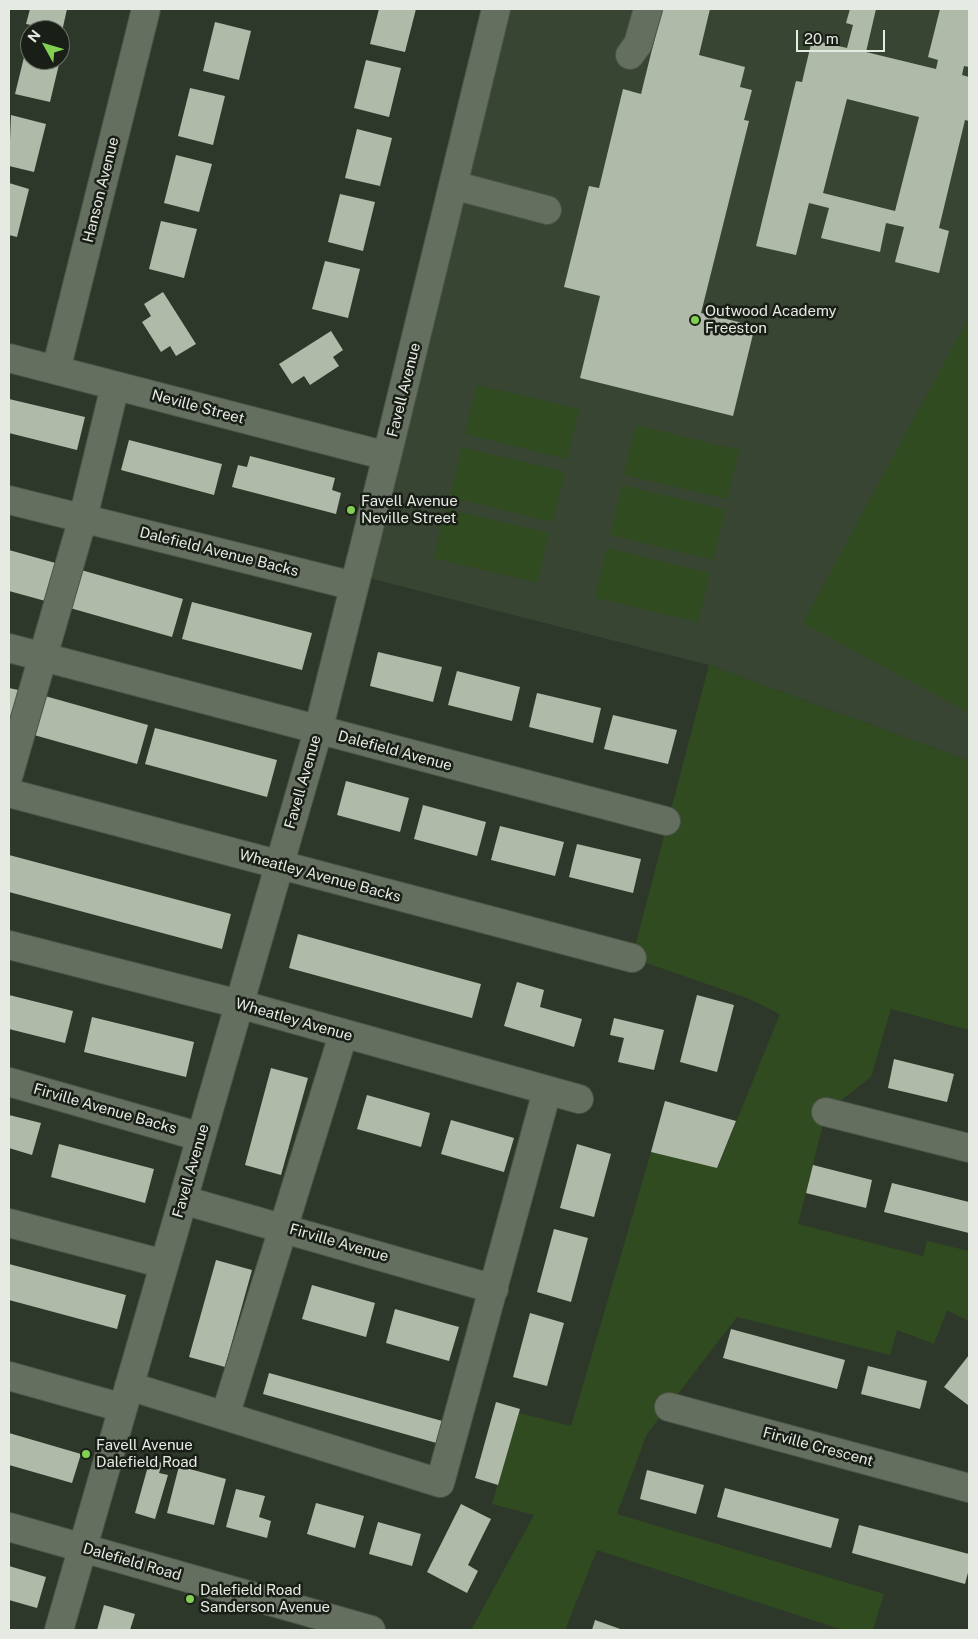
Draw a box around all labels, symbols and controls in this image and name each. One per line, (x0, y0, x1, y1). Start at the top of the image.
north arrow (20, 20, 70, 70)
scale bar (798, 20, 887, 52)
text: N (24, 27, 44, 45)
text: 20 m (804, 30, 839, 47)
street label: Hanson Avenue (79, 135, 123, 245)
place label: Outwood Academy Freeston (705, 302, 837, 337)
marker: Outwood Academy Freeston (689, 314, 701, 326)
street label: Favell Avenue (384, 341, 424, 439)
street label: Neville Street (150, 386, 246, 428)
place label: Favell Avenue Neville Street (361, 492, 458, 527)
marker: Favell Avenue Neville Street (345, 504, 357, 516)
street label: Dalefield Avenue Backs (138, 524, 300, 580)
street label: Dalefield Avenue (336, 727, 454, 775)
street label: Favell Avenue (281, 733, 325, 831)
street label: Wheatley Avenue Backs (237, 846, 403, 906)
street label: Wheatley Avenue (233, 995, 355, 1045)
street label: Firville Avenue Backs (31, 1080, 179, 1138)
street label: Favell Avenue (169, 1122, 213, 1220)
street label: Firville Avenue (287, 1220, 391, 1266)
street label: Firville Crescent (761, 1424, 875, 1470)
place label: Favell Avenue Dalefield Road (96, 1436, 197, 1471)
marker: Favell Avenue Dalefield Road (80, 1448, 92, 1460)
street label: Dalefield Road (81, 1539, 183, 1585)
place label: Dalefield Road Sanderson Avenue (200, 1581, 330, 1616)
marker: Dalefield Road Sanderson Avenue (184, 1593, 196, 1605)

